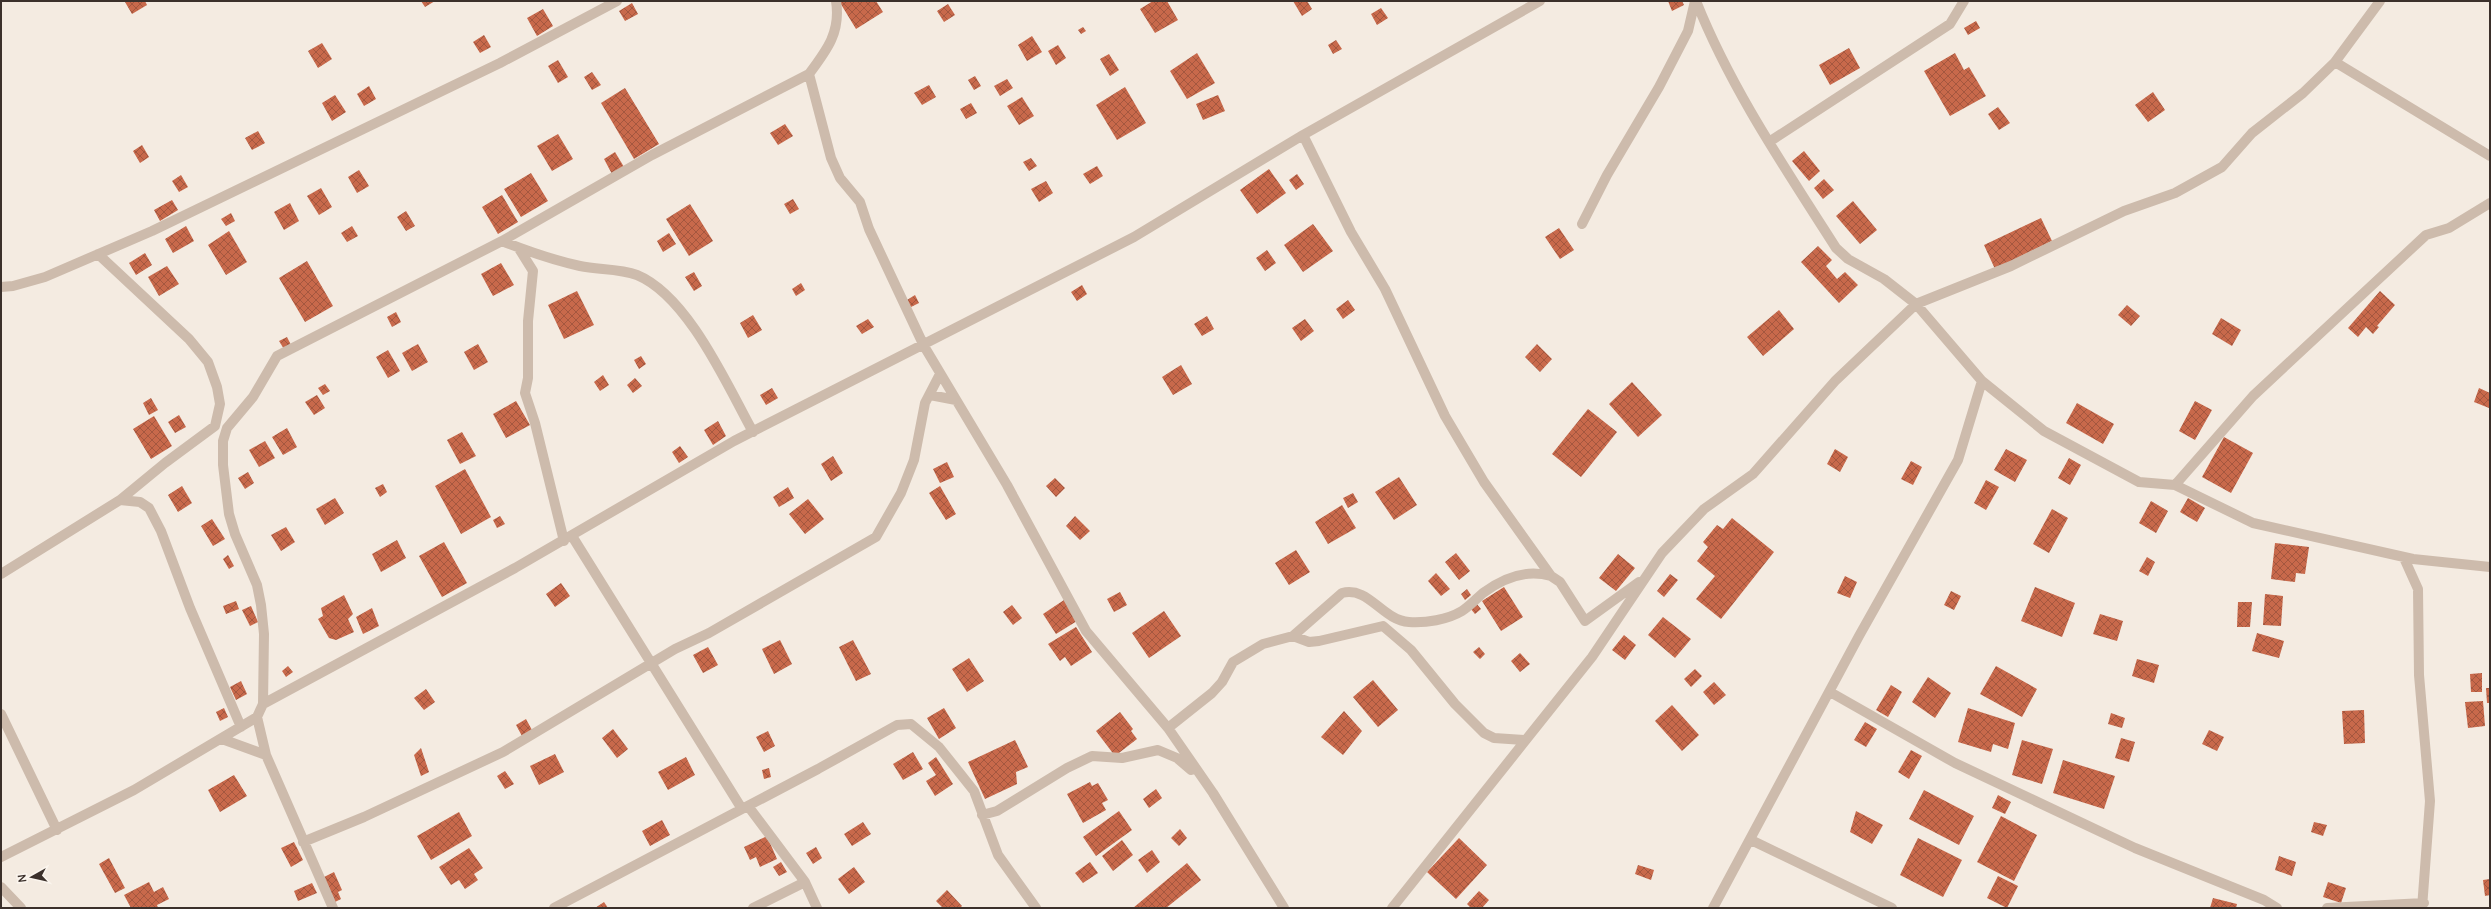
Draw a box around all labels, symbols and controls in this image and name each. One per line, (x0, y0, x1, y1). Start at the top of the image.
north arrow (12, 857, 52, 897)
text: N (14, 873, 30, 883)

